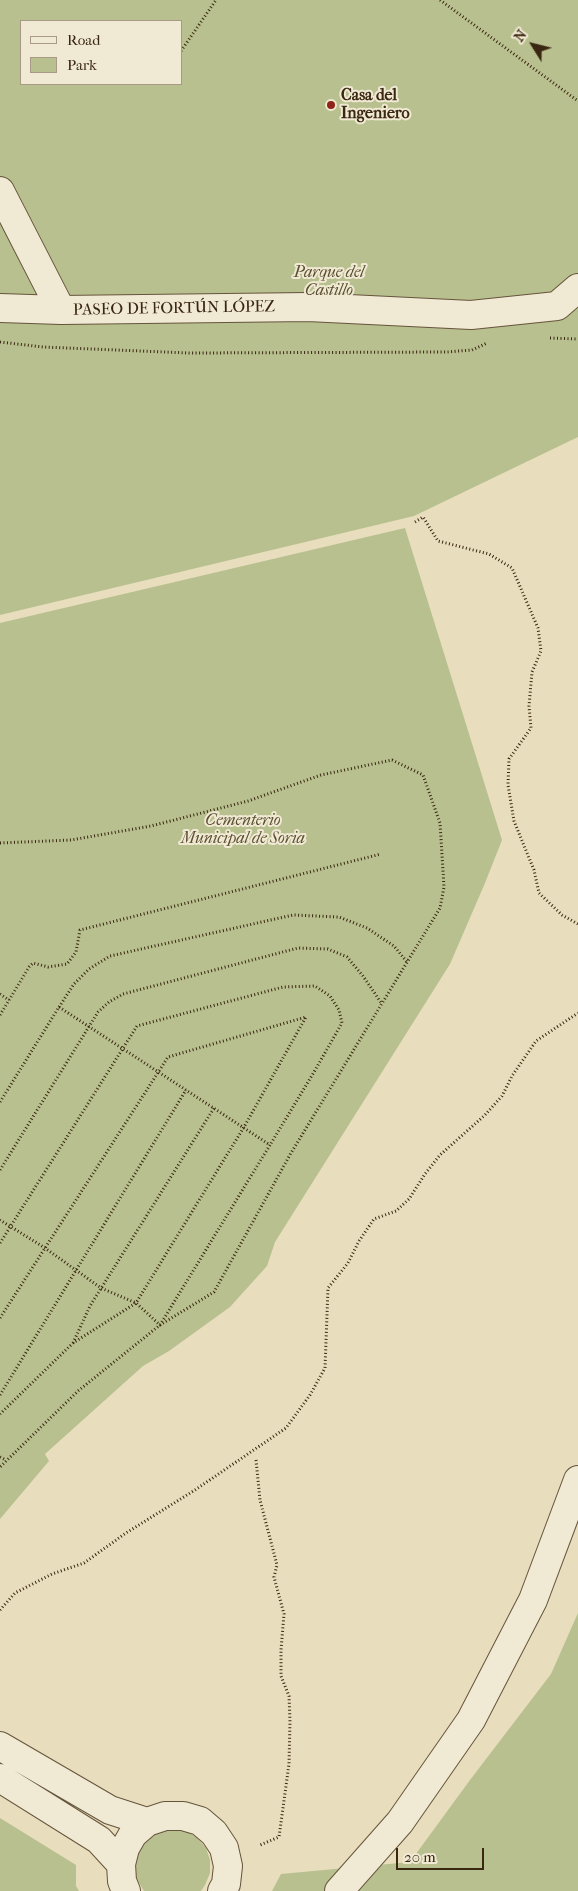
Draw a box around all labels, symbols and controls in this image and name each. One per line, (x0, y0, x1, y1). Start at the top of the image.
legend (20, 20, 182, 85)
north arrow (508, 20, 558, 70)
text: N (510, 27, 530, 45)
text: Road (67, 31, 100, 49)
text: Park (67, 56, 97, 74)
place label: Casa del Ingeniero (341, 86, 410, 124)
marker: Casa del Ingeniero (325, 99, 337, 111)
park label: Parque del Castillo (294, 263, 364, 301)
street label: PASEO DE FORTÚN LÓPEZ (73, 298, 275, 320)
park label: Cementerio Municipal de Soria (181, 811, 305, 849)
scale bar (398, 1838, 486, 1870)
text: 20 m (404, 1848, 436, 1866)

